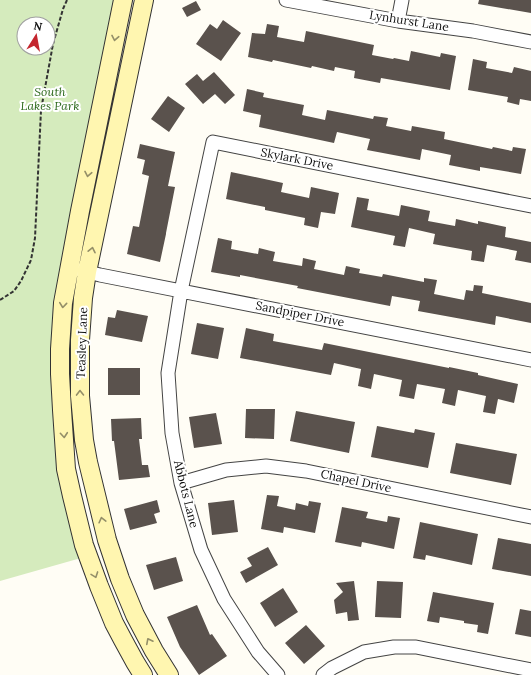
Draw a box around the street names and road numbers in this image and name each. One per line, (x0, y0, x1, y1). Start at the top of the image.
street label: Lynhurst Lane (368, 7, 450, 34)
street label: Skylark Drive (259, 144, 335, 173)
street label: Sandpiper Drive (254, 298, 346, 330)
street label: Teasley Lane (73, 306, 90, 379)
street label: Abbots Lane (171, 458, 202, 530)
street label: Chapel Drive (319, 466, 393, 495)

